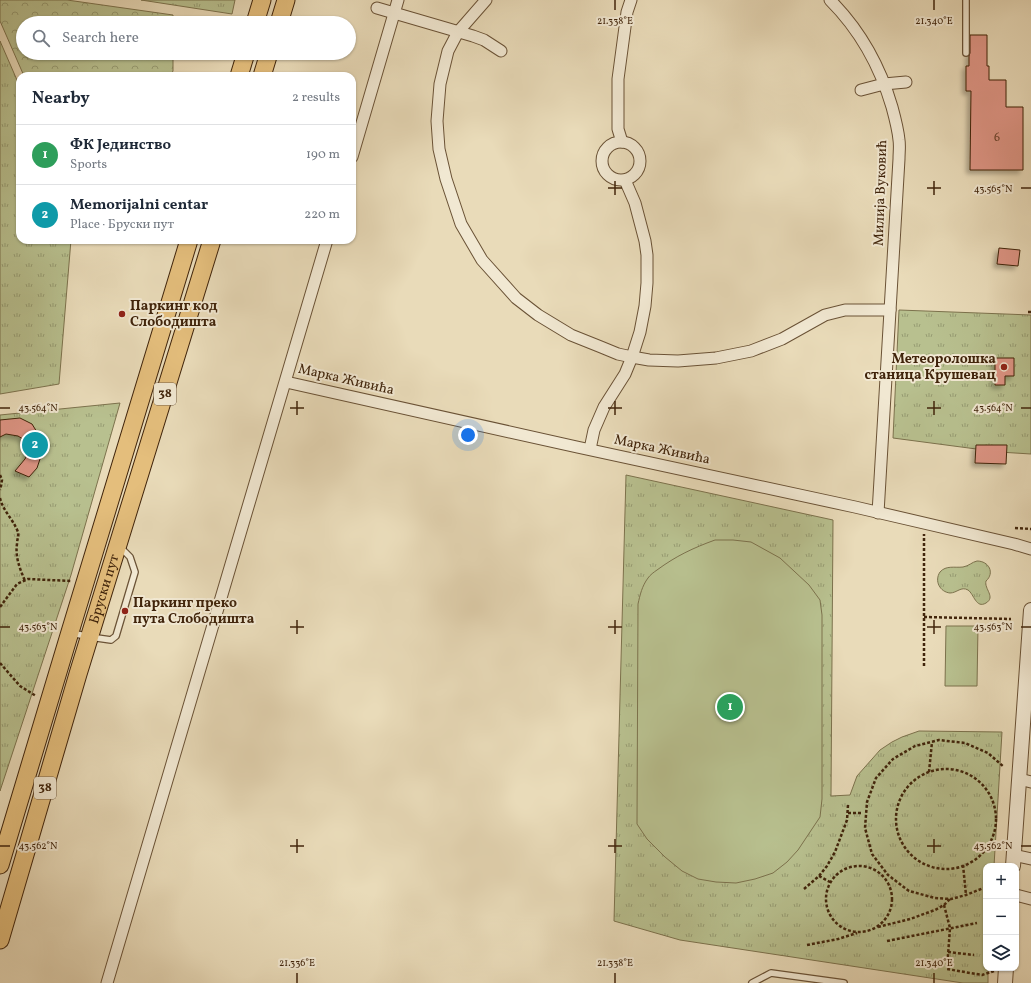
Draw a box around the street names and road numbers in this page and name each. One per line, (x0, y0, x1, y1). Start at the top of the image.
street label: Милија Вуковић (870, 139, 892, 247)
street label: Марка Живића (296, 360, 396, 400)
road number: 38 (154, 383, 176, 405)
street label: Марка Живића (612, 431, 712, 469)
street label: Бруски пут (85, 552, 124, 626)
road number: 38 (34, 777, 56, 799)

